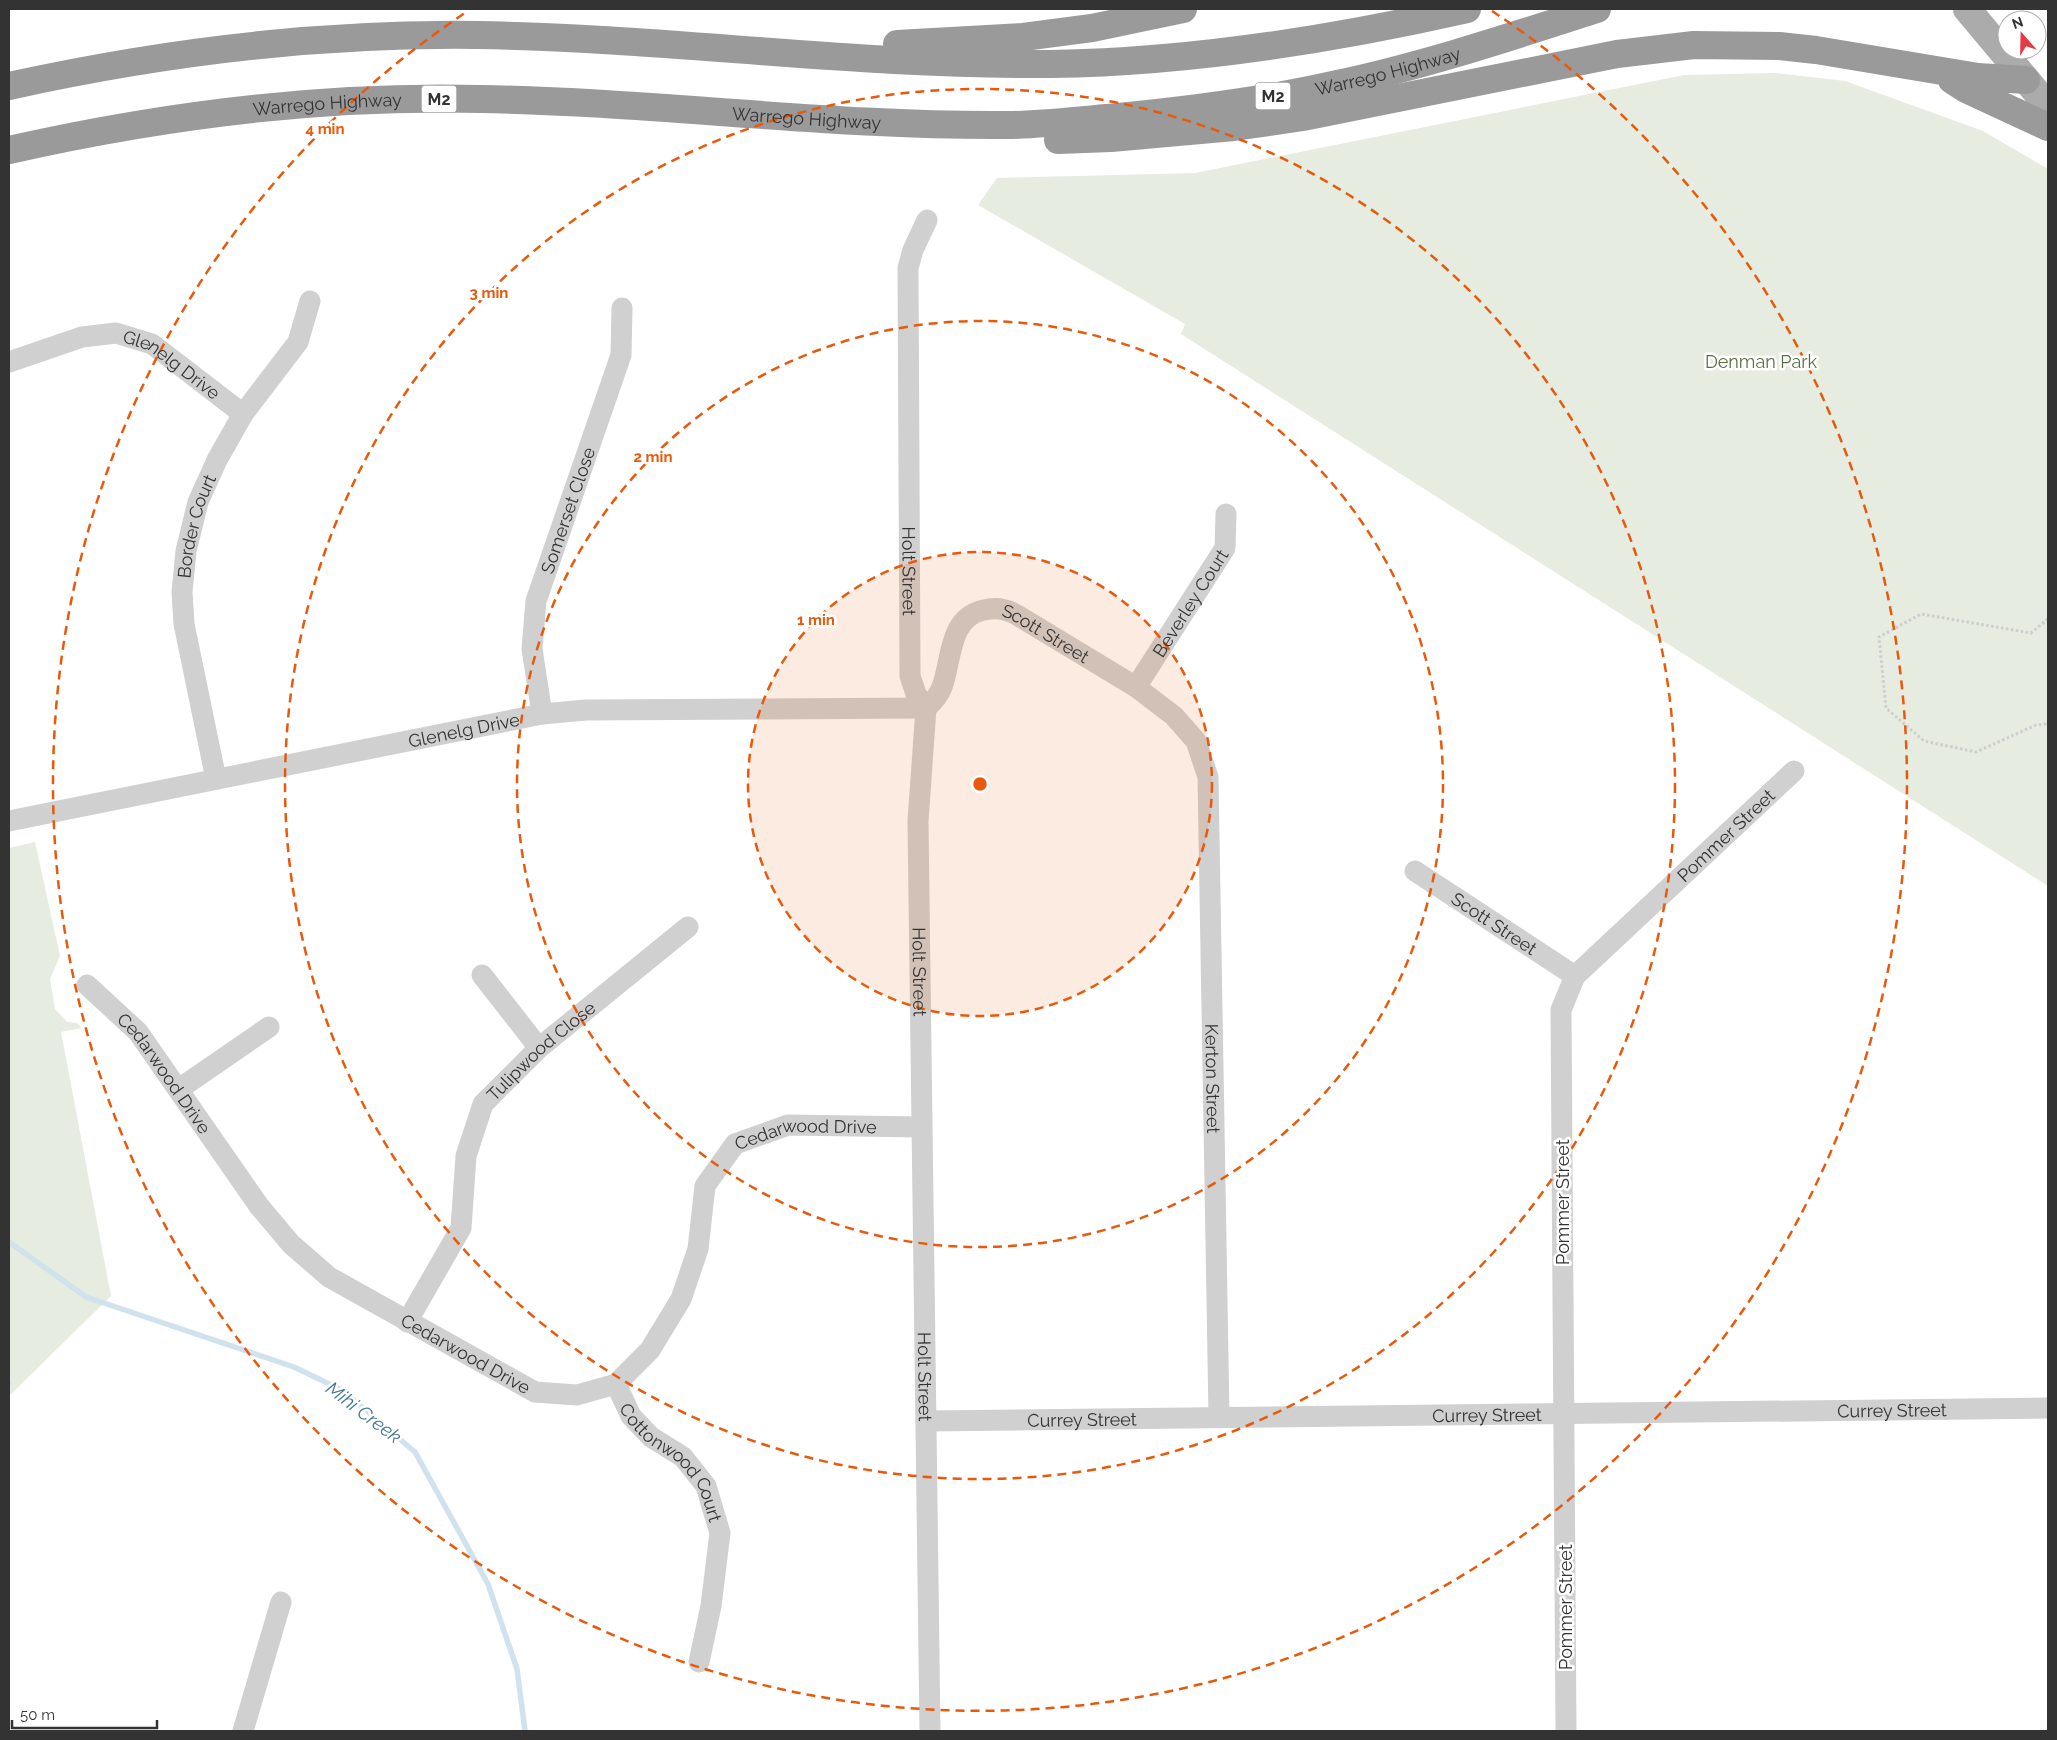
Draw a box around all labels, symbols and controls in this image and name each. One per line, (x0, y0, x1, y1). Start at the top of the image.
north arrow (1997, 10, 2047, 60)
text: N (2010, 13, 2025, 32)
street label: Warrego Highway (1313, 42, 1463, 99)
road number: M2 (1256, 82, 1290, 110)
road number: M2 (422, 86, 456, 112)
street label: Warrego Highway (252, 88, 402, 119)
street label: Warrego Highway (731, 102, 882, 133)
text: 4 min (305, 120, 345, 138)
text: 3 min (470, 284, 508, 302)
street label: Glenelg Drive (121, 325, 225, 403)
park label: Denman Park (1705, 351, 1818, 372)
street label: Somerset Close (536, 444, 599, 576)
text: 2 min (634, 448, 672, 466)
street label: Border Court (173, 471, 220, 579)
street label: Holt Street (899, 526, 920, 616)
street label: Beverley Court (1148, 545, 1232, 661)
street label: Scott Street (1000, 599, 1093, 667)
text: 1 min (797, 611, 835, 629)
street label: Glenelg Drive (406, 708, 522, 751)
centre of rings (971, 775, 989, 793)
street label: Pommer Street (1672, 784, 1779, 886)
street label: Scott Street (1448, 887, 1541, 959)
street label: Holt Street (909, 927, 931, 1017)
street label: Tulipwood Close (482, 996, 599, 1105)
street label: Cedarwood Drive (113, 1008, 216, 1138)
street label: Kerton Street (1202, 1024, 1225, 1133)
street label: Cedarwood Drive (732, 1114, 877, 1154)
street label: Pommer Street (1552, 1139, 1573, 1265)
street label: Cedarwood Drive (397, 1309, 535, 1398)
street label: Holt Street (914, 1332, 936, 1421)
water label: Mihi Creek (322, 1377, 406, 1447)
street label: Currey Street (1837, 1399, 1947, 1421)
street label: Cottonwood Court (616, 1400, 727, 1524)
street label: Currey Street (1432, 1403, 1542, 1426)
street label: Currey Street (1027, 1408, 1137, 1430)
street label: Pommer Street (1555, 1544, 1576, 1670)
scale bar (12, 1698, 158, 1730)
text: 50 m (20, 1706, 55, 1724)

